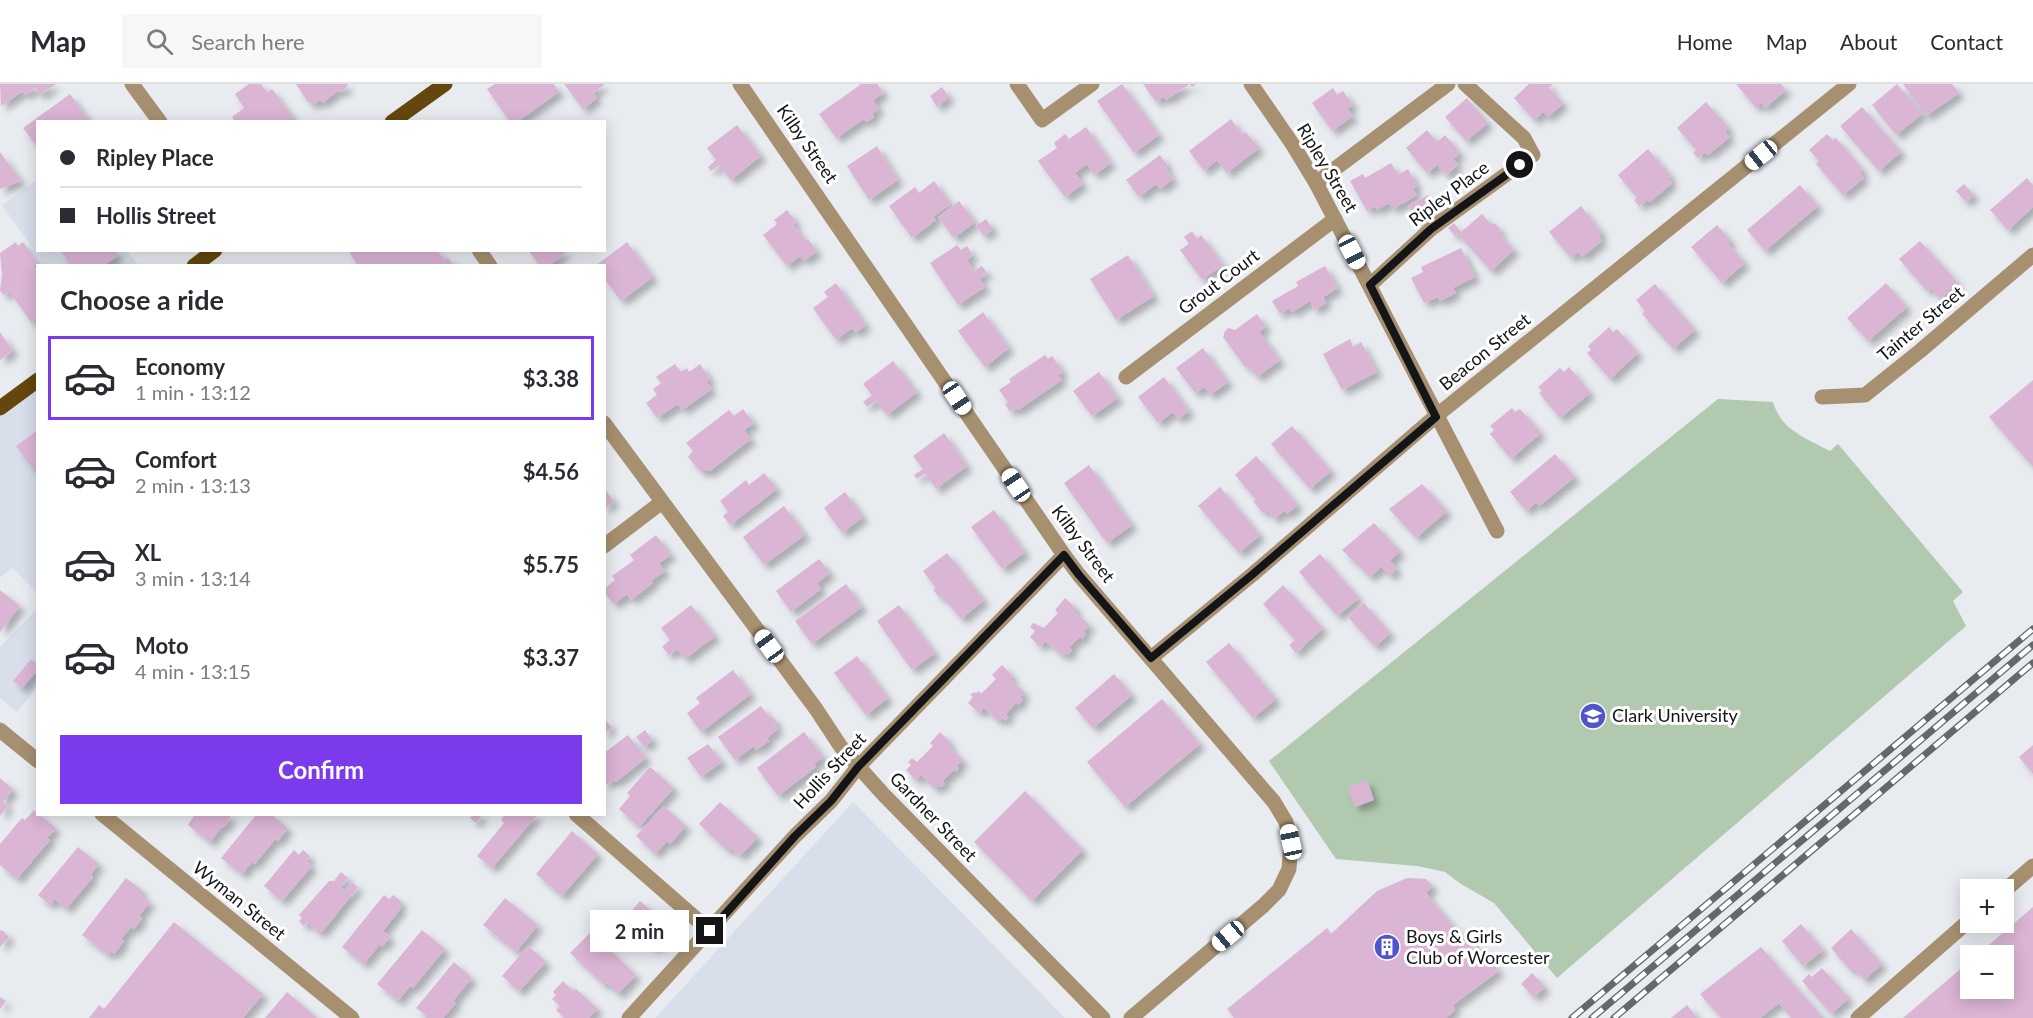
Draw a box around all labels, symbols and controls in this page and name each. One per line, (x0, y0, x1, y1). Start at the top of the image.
search box (122, 14, 542, 68)
text: Map (30, 24, 86, 58)
icon: search (143, 25, 176, 58)
text: Search here (191, 28, 305, 55)
text: Home (1677, 29, 1733, 54)
text: Map (1766, 29, 1807, 54)
text: About (1840, 29, 1897, 54)
text: Contact (1930, 29, 2003, 54)
street label: Kilby Street (773, 100, 843, 188)
street label: Ripley Street (1293, 119, 1363, 216)
car (1741, 137, 1781, 173)
text: Ripley Place (96, 144, 214, 171)
route start (1506, 151, 1533, 178)
street label: Ripley Place (1404, 156, 1493, 230)
text: Hollis Street (96, 202, 216, 229)
car (1336, 232, 1368, 272)
street label: Grout Court (1174, 243, 1264, 319)
street label: Tainter Street (1873, 280, 1968, 366)
text: Choose a ride (60, 283, 224, 316)
street label: Beacon Street (1434, 308, 1535, 395)
icon: car (63, 351, 117, 405)
text: Economy (135, 353, 225, 380)
text: $3.38 (523, 365, 579, 392)
car (939, 378, 975, 418)
text: 1 min · 13:12 (135, 380, 251, 404)
icon: car (63, 444, 117, 498)
text: Comfort (135, 446, 217, 473)
text: $4.56 (523, 458, 579, 485)
car (998, 465, 1034, 505)
text: 2 min · 13:13 (135, 473, 251, 497)
street label: Kilby Street (1048, 500, 1120, 587)
icon: car (63, 537, 117, 591)
text: XL (135, 539, 161, 566)
text: $5.75 (523, 551, 579, 578)
text: 3 min · 13:14 (135, 566, 251, 590)
car (751, 626, 787, 666)
icon: car (63, 630, 117, 684)
text: Moto (135, 632, 189, 659)
text: $3.37 (523, 644, 579, 671)
text: 4 min · 13:15 (135, 659, 251, 683)
school or university icon: Clark University (1578, 701, 1608, 731)
place label: Clark University (1612, 704, 1738, 726)
street label: Hollis Street (788, 727, 871, 813)
button: Confirm (60, 735, 582, 804)
street label: Gardner Street (886, 767, 982, 866)
car (1278, 823, 1304, 861)
street label: Wyman Street (189, 856, 291, 945)
map controls (1960, 879, 2014, 999)
button: + (1960, 879, 2014, 933)
callout: 2 min (590, 910, 689, 952)
route end (696, 917, 723, 944)
car (1208, 918, 1248, 954)
text: 2 min (615, 919, 664, 943)
place label: Boys & Girls Club of Worcester (1406, 925, 1550, 968)
building icon: Boys & Girls Club of Worcester (1372, 932, 1402, 962)
button: − (1960, 945, 2014, 999)

